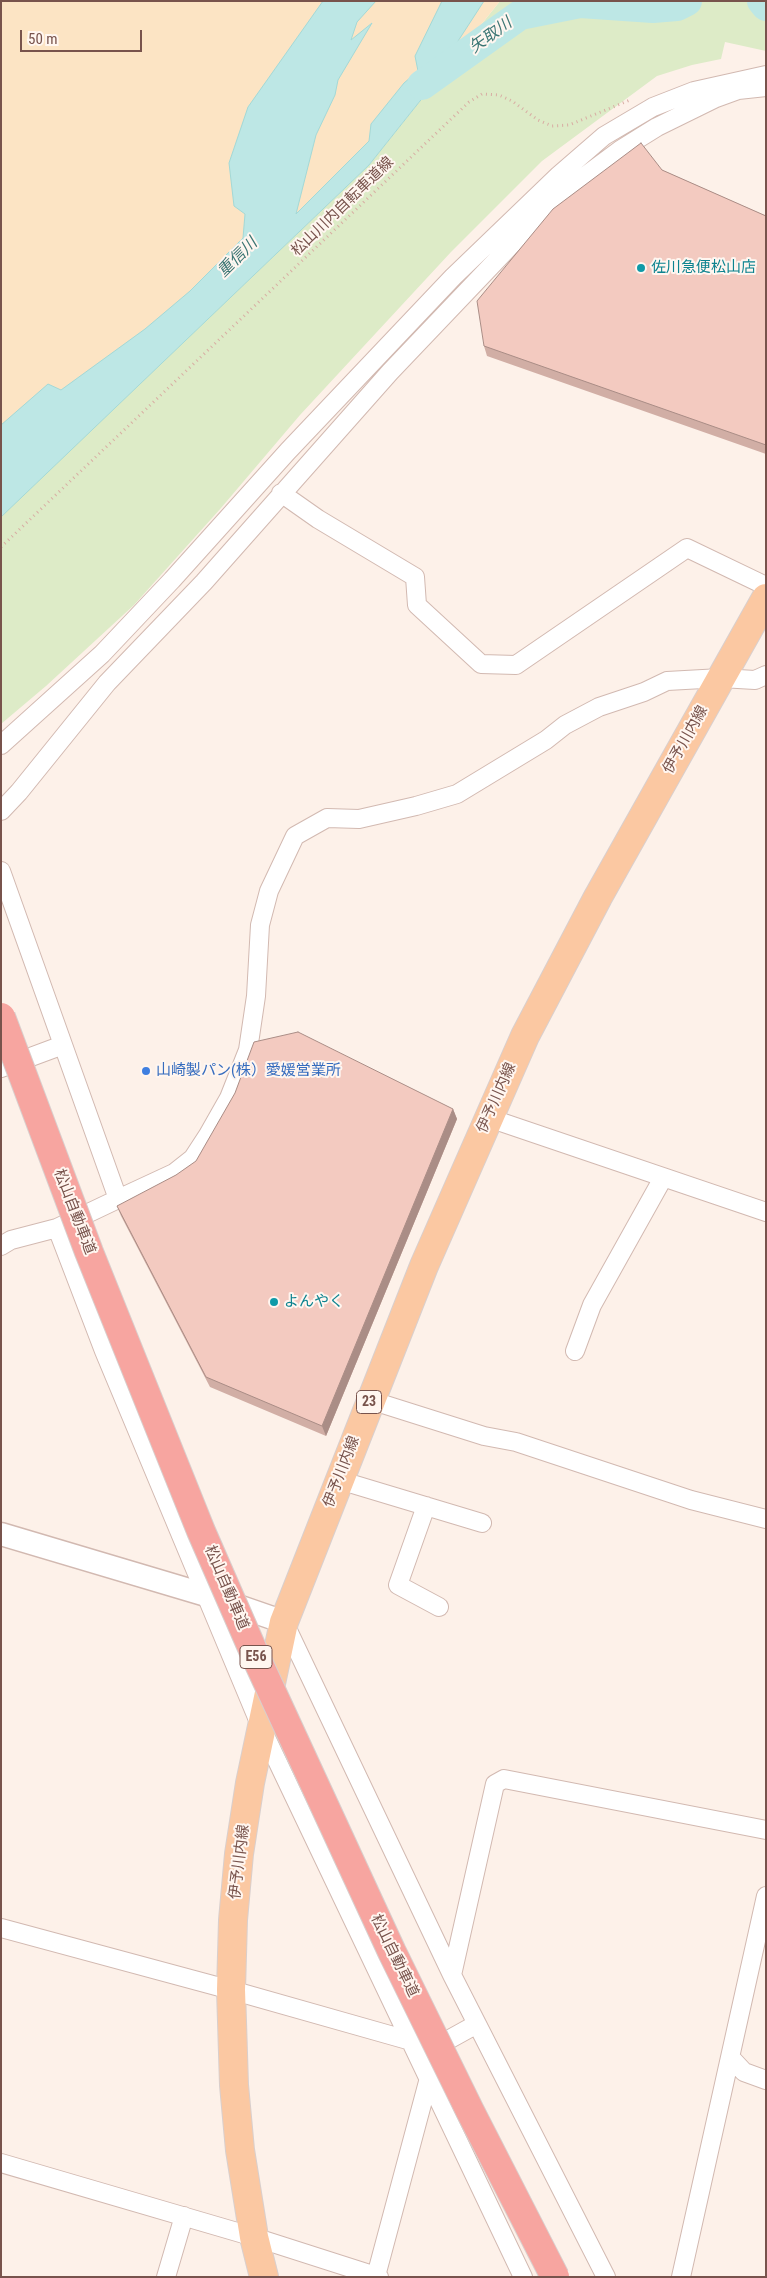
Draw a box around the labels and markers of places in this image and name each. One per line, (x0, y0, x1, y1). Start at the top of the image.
place label: 佐川急便松山店 (651, 259, 756, 277)
marker: 佐川急便松山店 (635, 262, 647, 274)
place label: 山崎製パン(株）愛媛営業所 (156, 1062, 341, 1080)
marker: 山崎製パン(株）愛媛営業所 (140, 1065, 152, 1077)
place label: よんやく (284, 1293, 344, 1311)
marker: よんやく (268, 1296, 280, 1308)

